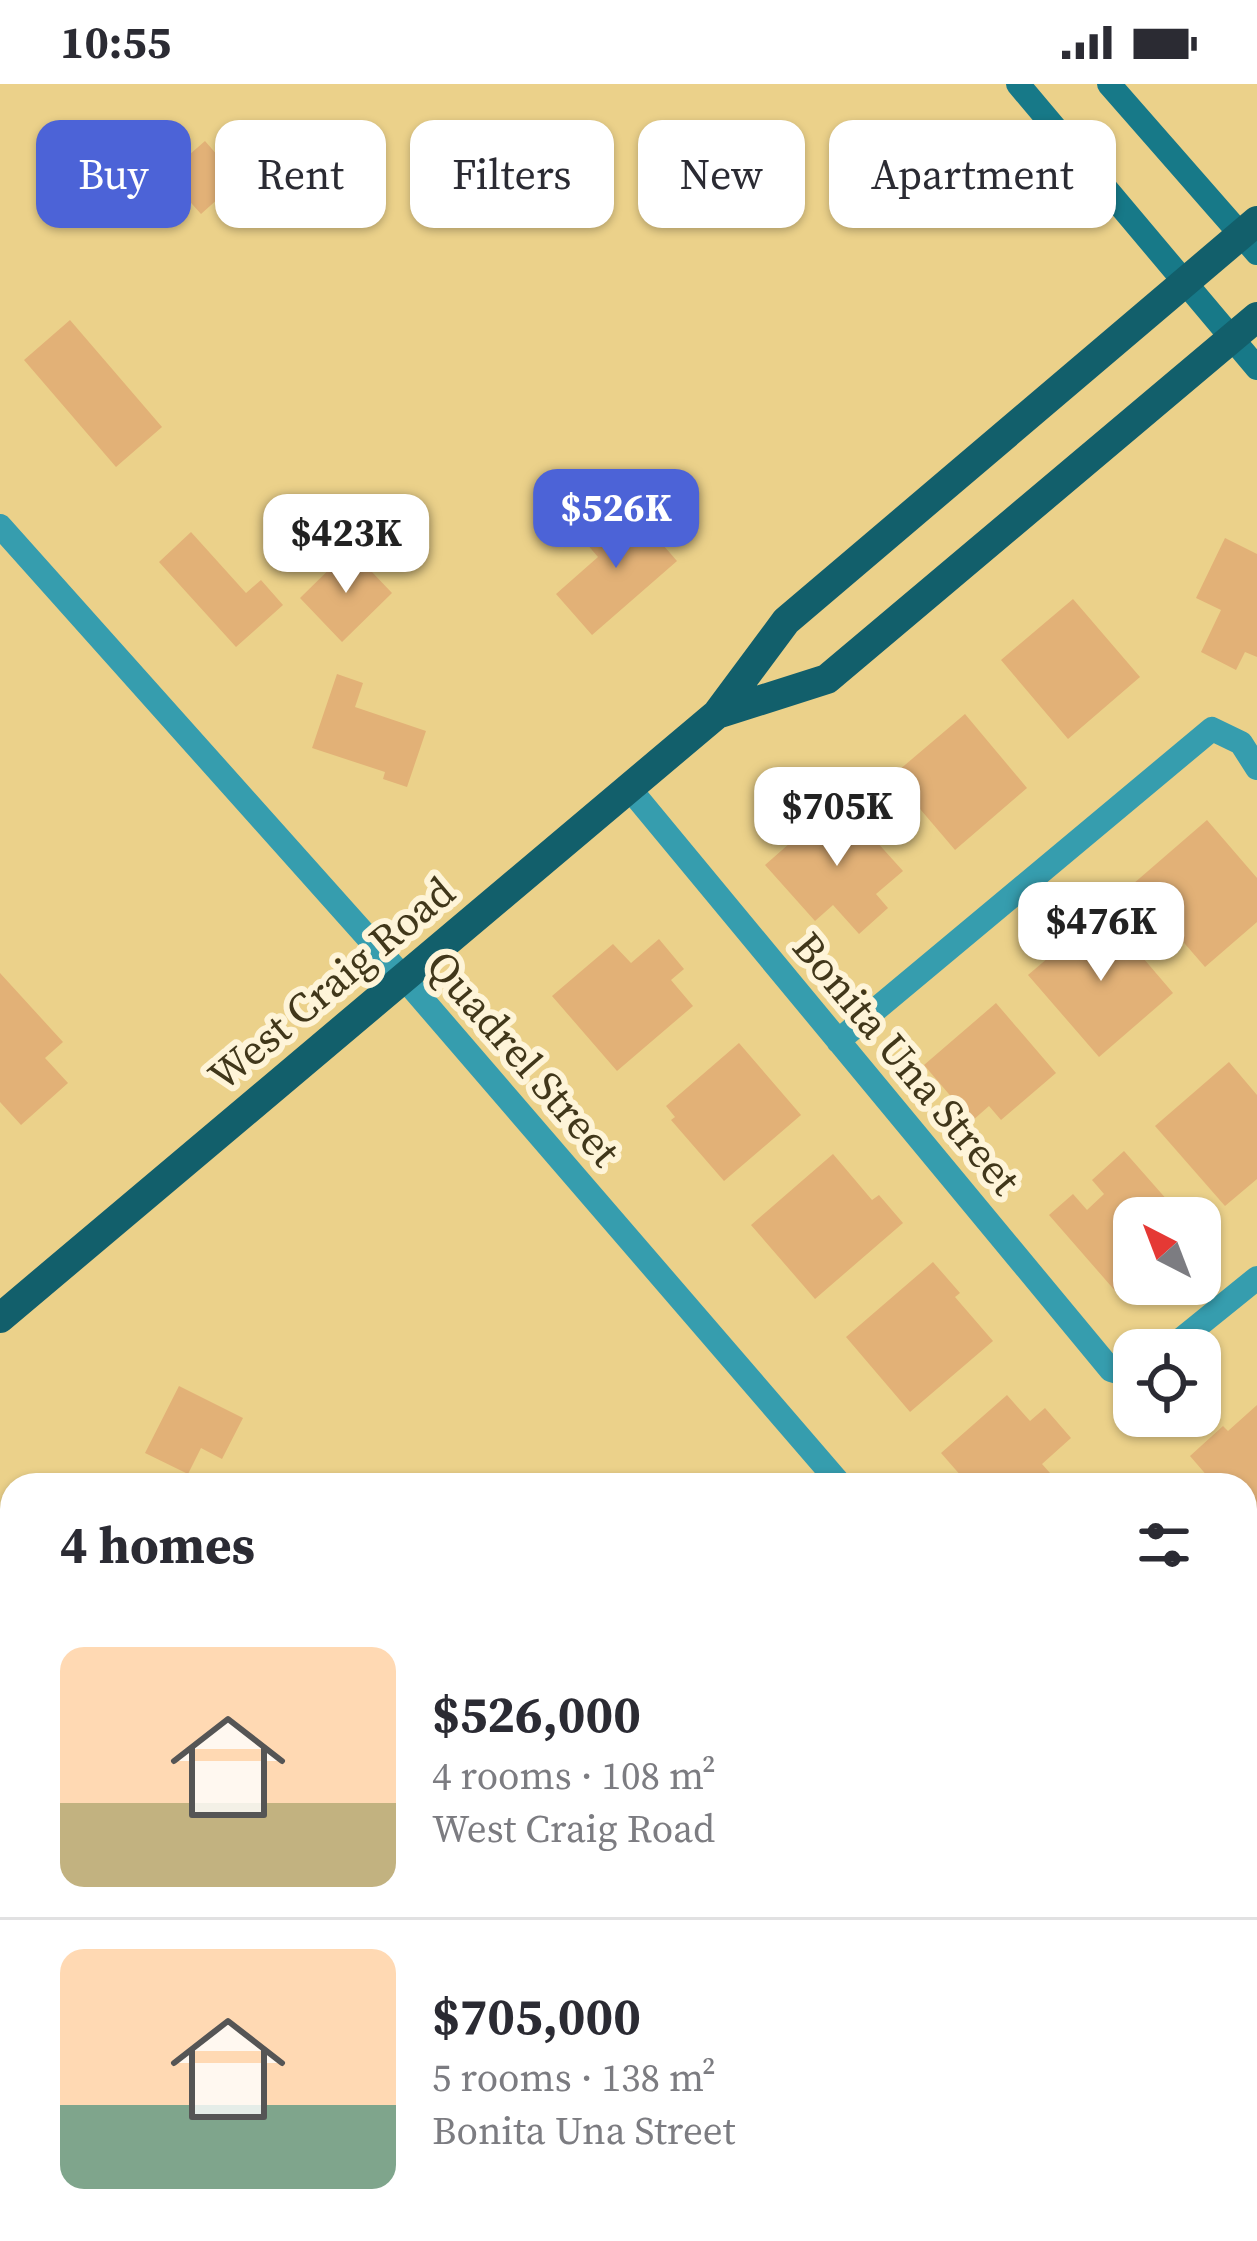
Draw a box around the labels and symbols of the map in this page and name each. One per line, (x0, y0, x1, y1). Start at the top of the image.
pin: $526K (532, 469, 700, 571)
pin: $423K (262, 494, 430, 596)
pin: $705K (753, 767, 921, 869)
street label: West Craig Road (196, 863, 467, 1103)
pin: $476K (1017, 882, 1185, 984)
street label: Bonita Una Street (780, 919, 1034, 1207)
street label: Quadrel Street (414, 938, 634, 1179)
north arrow (1113, 1197, 1221, 1305)

